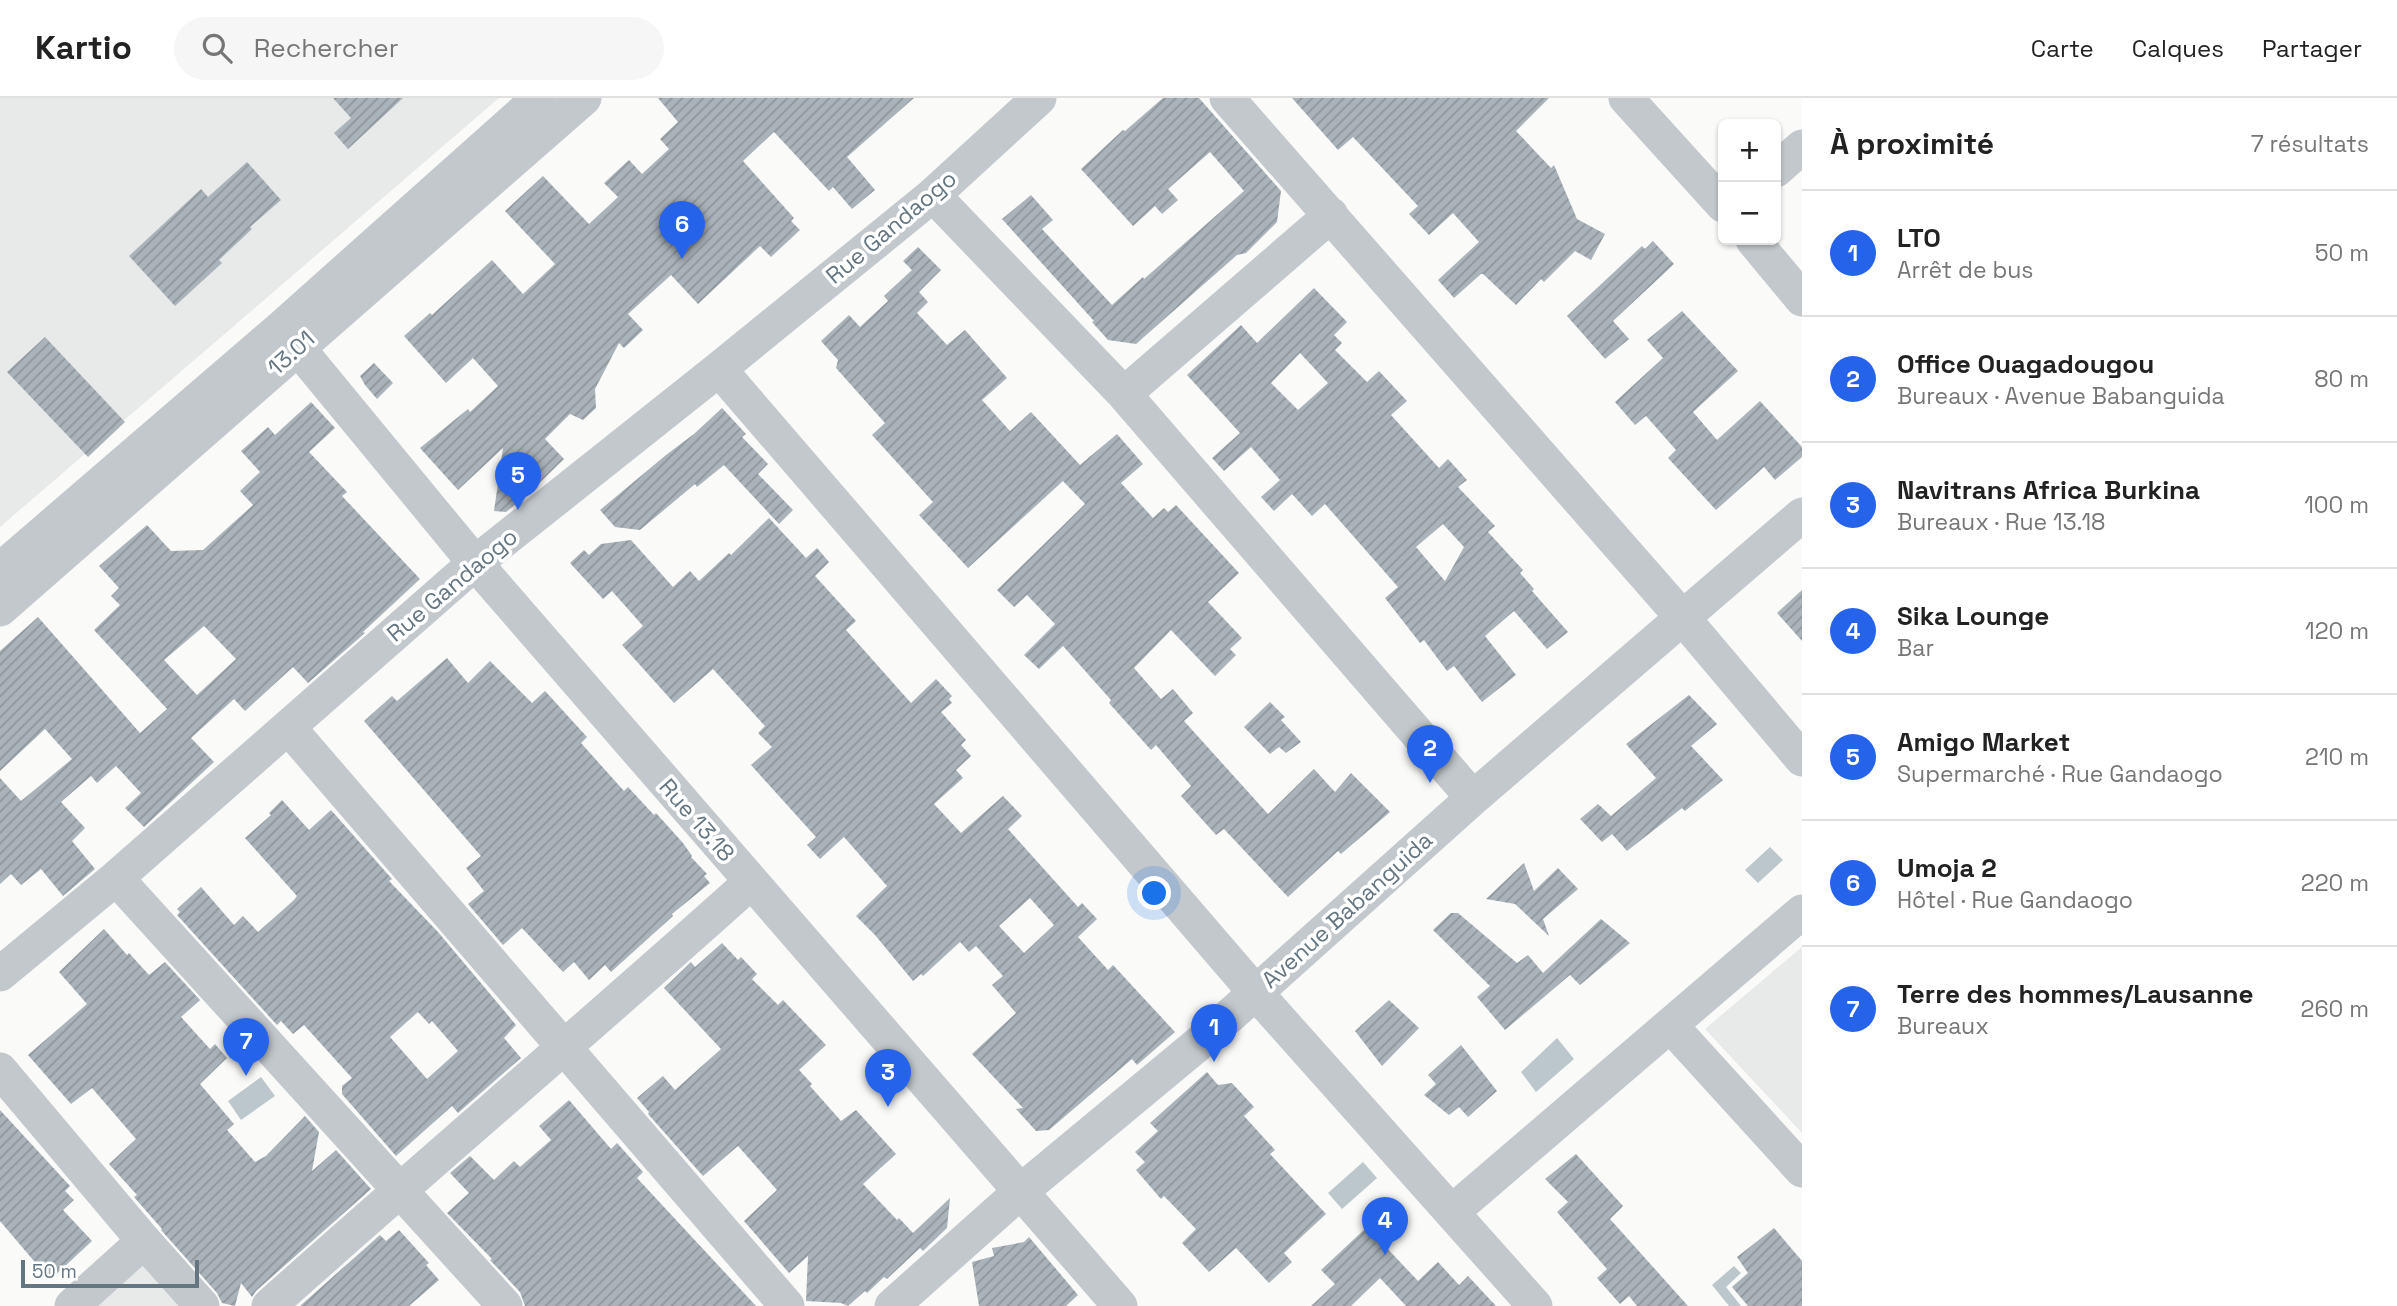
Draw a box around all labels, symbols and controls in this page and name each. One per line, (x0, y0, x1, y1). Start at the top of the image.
search box (174, 17, 664, 80)
text: Kartio (35, 27, 132, 69)
icon: search (198, 29, 236, 67)
text: Rechercher (254, 31, 399, 65)
text: Carte (2031, 33, 2094, 64)
text: Calques (2132, 33, 2224, 64)
text: Partager (2262, 33, 2362, 64)
map controls (1718, 119, 1781, 245)
button: + (1718, 119, 1781, 182)
text: À proximité (1830, 124, 1994, 163)
text: 7 résultats (2251, 129, 2369, 159)
street label: Rue Gandaogo (819, 164, 963, 290)
button: − (1718, 182, 1781, 245)
pin: 6 (659, 201, 705, 259)
text: LTO (1897, 221, 1941, 255)
text: 1 (1848, 238, 1858, 268)
text: 50 m (2315, 238, 2369, 268)
text: Arrêt de bus (1897, 255, 2033, 285)
street label: 13.01 (261, 324, 321, 382)
text: Office Ouagadougou (1897, 347, 2154, 381)
text: 2 (1846, 364, 1860, 394)
text: 80 m (2314, 364, 2369, 394)
text: Bureaux · Avenue Babanguida (1897, 381, 2225, 411)
pin: 5 (495, 452, 541, 510)
text: Navitrans Africa Burkina (1897, 473, 2200, 507)
text: 3 (1846, 490, 1860, 520)
text: 100 m (2304, 490, 2369, 520)
text: Bureaux · Rue 13.18 (1897, 507, 2105, 537)
street label: Rue Gandaogo (380, 522, 524, 648)
text: Sika Lounge (1897, 599, 2049, 633)
text: 4 (1846, 616, 1860, 646)
text: 120 m (2305, 616, 2369, 646)
text: Bar (1897, 633, 1934, 663)
pin: 2 (1407, 725, 1453, 783)
text: Amigo Market (1897, 725, 2070, 759)
text: 5 (1846, 742, 1860, 772)
text: 210 m (2305, 742, 2369, 772)
text: Supermarché · Rue Gandaogo (1897, 759, 2223, 789)
street label: Rue 13.18 (653, 772, 741, 868)
street label: Avenue Babanguida (1255, 825, 1439, 995)
text: Umoja 2 (1897, 851, 1997, 885)
text: 6 (1846, 868, 1860, 898)
text: 220 m (2301, 868, 2369, 898)
your location (1137, 876, 1171, 910)
text: Hôtel · Rue Gandaogo (1897, 885, 2133, 915)
text: Terre des hommes/Lausanne (1897, 977, 2254, 1011)
text: 7 (1847, 994, 1859, 1024)
text: 260 m (2301, 994, 2369, 1024)
pin: 1 (1191, 1004, 1237, 1062)
text: Bureaux (1897, 1011, 1989, 1041)
pin: 7 (223, 1018, 269, 1076)
pin: 3 (865, 1049, 911, 1107)
pin: 4 (1362, 1197, 1408, 1255)
scale bar (21, 1257, 200, 1289)
text: 50 m (32, 1259, 77, 1284)

